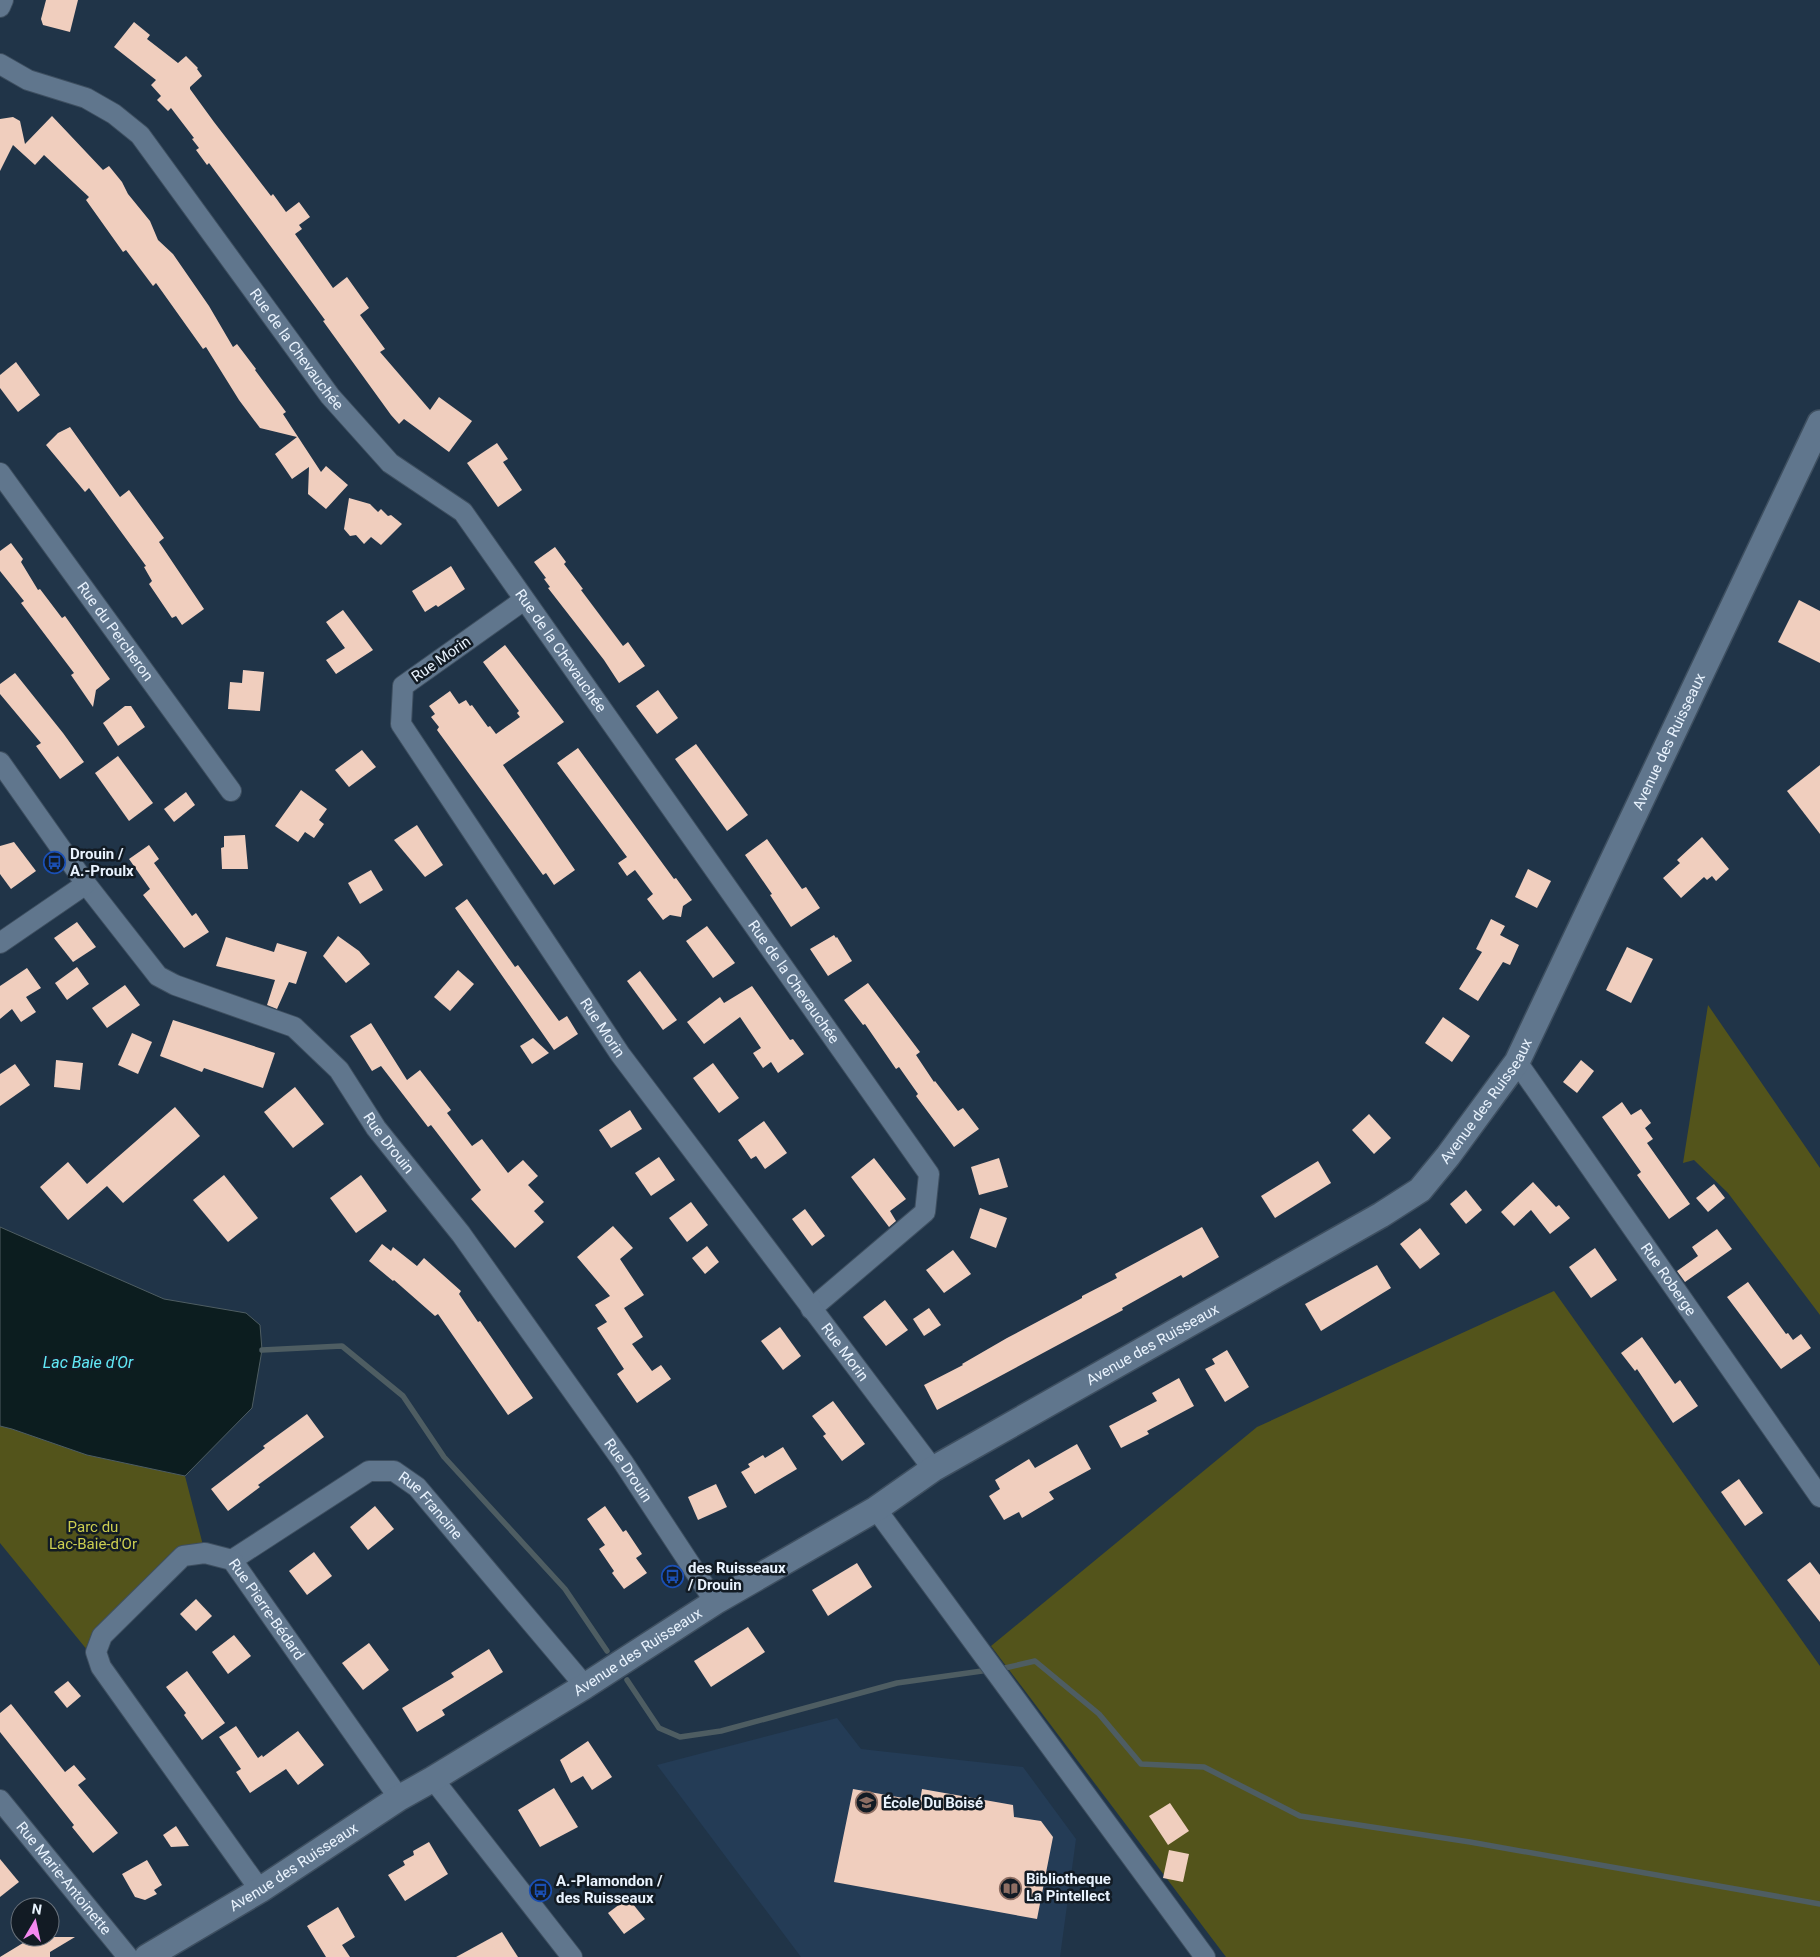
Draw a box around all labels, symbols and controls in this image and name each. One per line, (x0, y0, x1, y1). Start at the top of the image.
street label: Rue de la Chevauchée (246, 285, 347, 414)
street label: Rue du Percheron (73, 579, 157, 685)
street label: Rue de la Chevauchée (511, 586, 610, 716)
street label: Rue Morin (408, 632, 474, 686)
street label: Avenue des Ruisseaux (1629, 670, 1709, 813)
place label: Drouin / A.-Proulx (70, 845, 134, 880)
bus stop icon: Drouin / A.-Proulx (42, 851, 66, 875)
street label: Rue de la Chevauchée (744, 917, 843, 1047)
street label: Rue Morin (576, 994, 629, 1061)
street label: Avenue des Ruisseaux (1436, 1035, 1536, 1168)
street label: Rue Drouin (359, 1109, 418, 1177)
street label: Rue Roberge (1637, 1240, 1700, 1319)
street label: Avenue des Ruisseaux (1083, 1300, 1222, 1389)
street label: Rue Morin (817, 1320, 873, 1385)
water label: Lac Baie d'Or (43, 1353, 134, 1372)
street label: Rue Drouin (600, 1435, 656, 1506)
street label: Rue Francine (395, 1468, 466, 1543)
park label: Parc du Lac-Baie-d'Or (49, 1518, 137, 1553)
street label: Rue Pierre-Bédard (225, 1555, 308, 1664)
place label: des Ruisseaux / Drouin (687, 1559, 786, 1594)
bus stop icon: des Ruisseaux / Drouin (660, 1565, 684, 1589)
street label: Avenue des Ruisseaux (570, 1604, 706, 1700)
school or university icon: École Du Boisé (855, 1791, 879, 1815)
place label: École Du Boisé (883, 1794, 983, 1812)
street label: Rue Marie-Antoinette (12, 1818, 115, 1938)
street label: Avenue des Ruisseaux (226, 1819, 362, 1915)
place label: Bibliotheque La Pintellect (1026, 1870, 1111, 1905)
place label: A.-Plamondon / des Ruisseaux (556, 1872, 663, 1907)
library icon: Bibliotheque La Pintellect (998, 1876, 1022, 1900)
bus stop icon: A.-Plamondon / des Ruisseaux (528, 1878, 552, 1902)
north arrow (10, 1897, 60, 1947)
text: N (31, 1900, 43, 1918)

